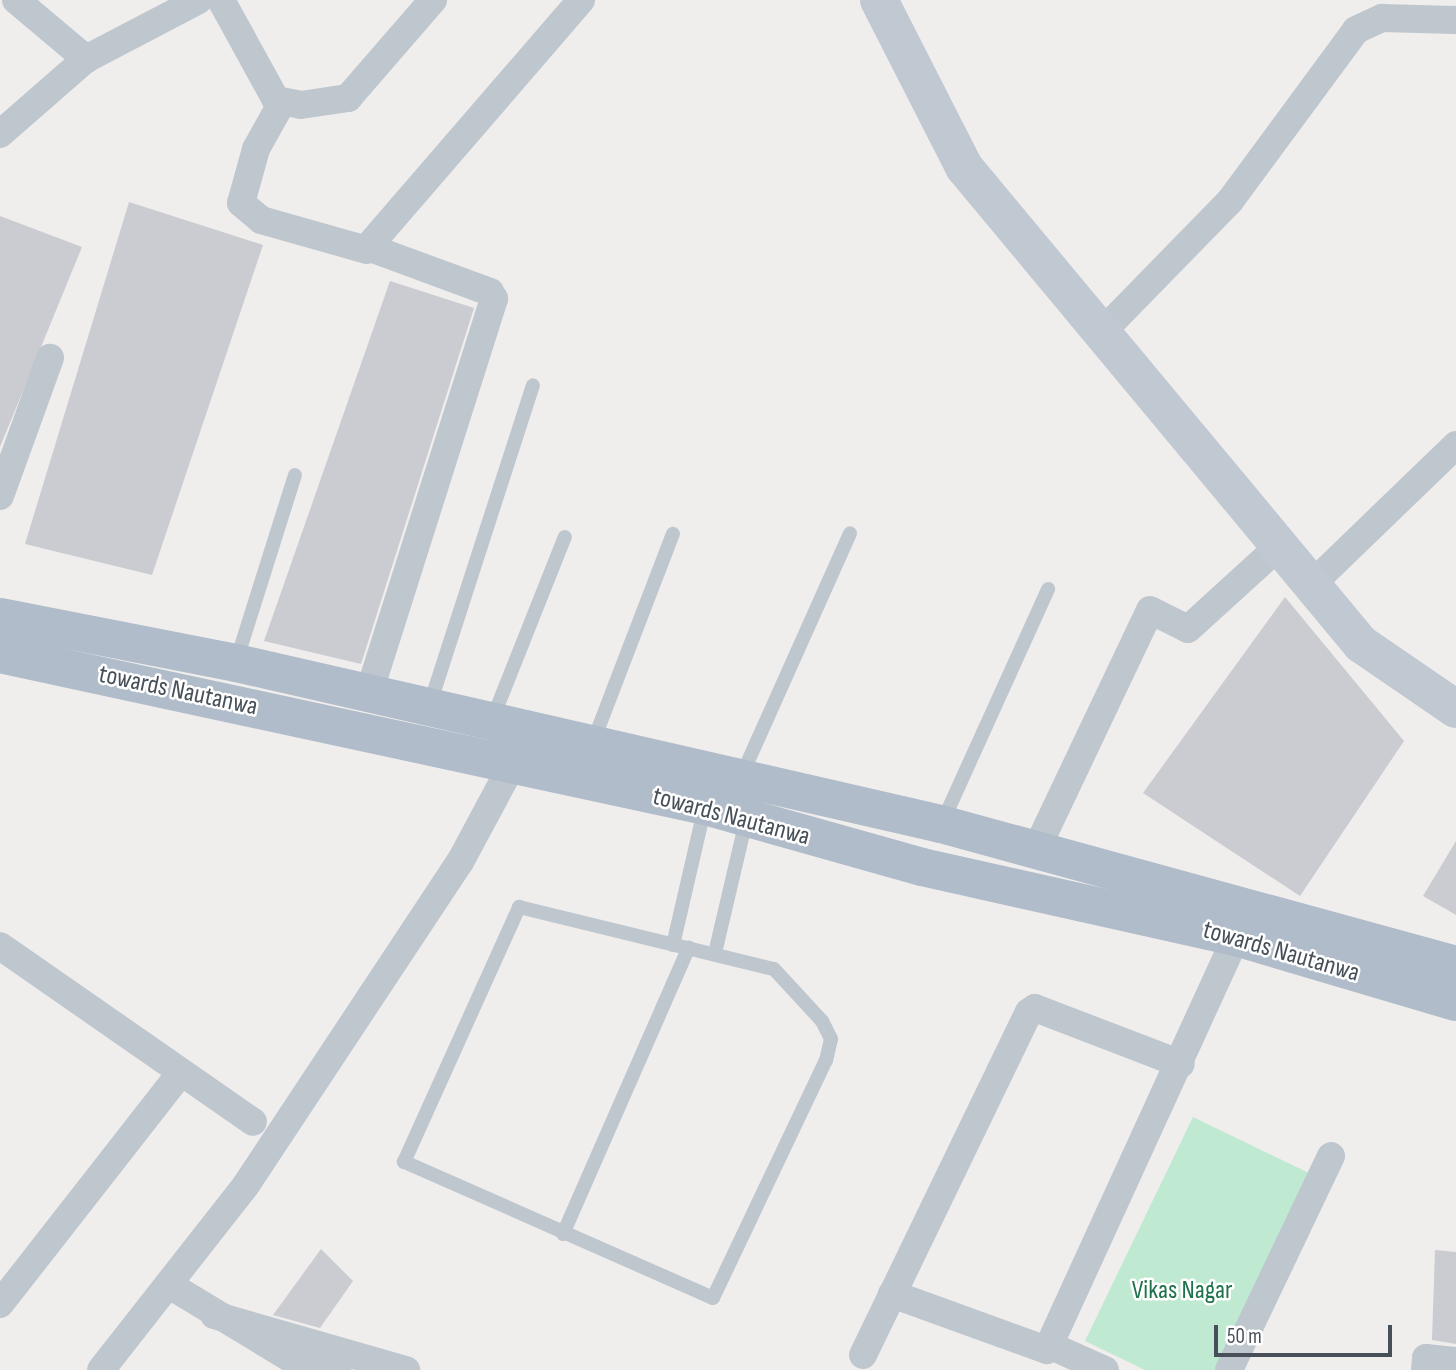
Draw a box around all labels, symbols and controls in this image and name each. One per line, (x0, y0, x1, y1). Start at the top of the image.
street label: towards Nautanwa (96, 659, 260, 723)
street label: towards Nautanwa (649, 781, 813, 853)
street label: towards Nautanwa (1199, 915, 1363, 989)
park label: Vikas Nagar (1132, 1275, 1232, 1307)
scale bar (1218, 1310, 1396, 1354)
text: 50 m (1227, 1324, 1262, 1349)

